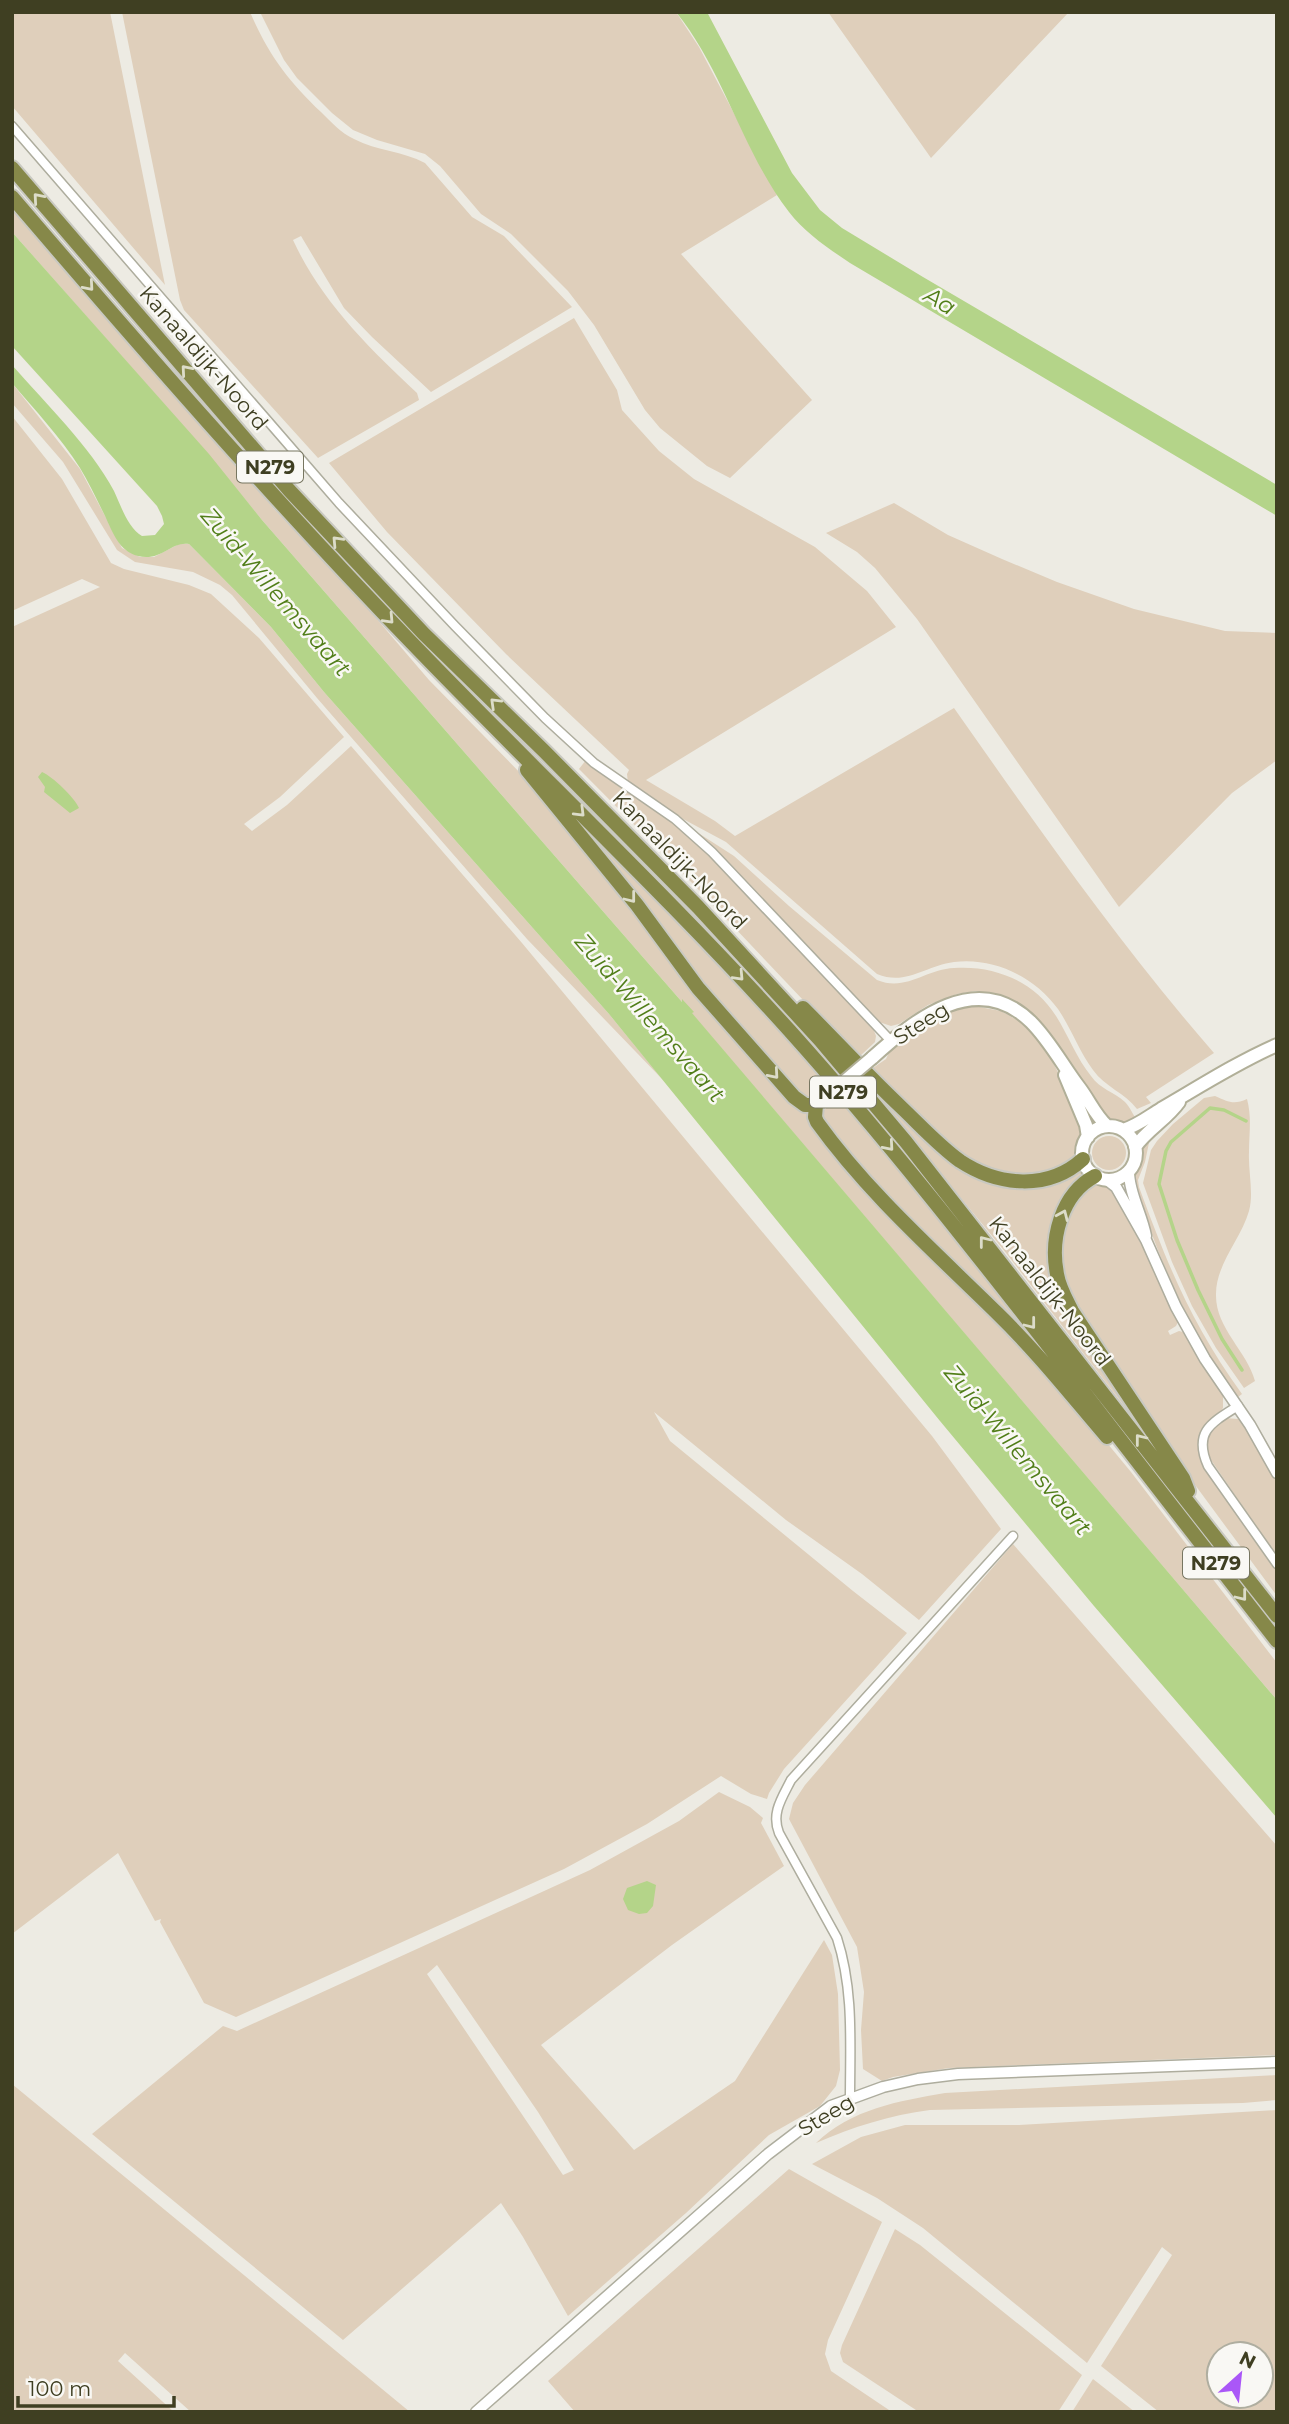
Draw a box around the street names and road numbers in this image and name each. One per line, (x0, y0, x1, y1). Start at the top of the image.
street label: Kanaaldijk-Noord (134, 281, 274, 435)
road number: N279 (237, 452, 303, 482)
street label: Kanaaldijk-Noord (607, 785, 753, 935)
street label: Steeg (889, 996, 953, 1050)
road number: N279 (810, 1076, 876, 1108)
street label: Kanaaldijk-Noord (984, 1211, 1116, 1371)
road number: N279 (1183, 1548, 1249, 1578)
street label: Steeg (793, 2089, 859, 2141)

